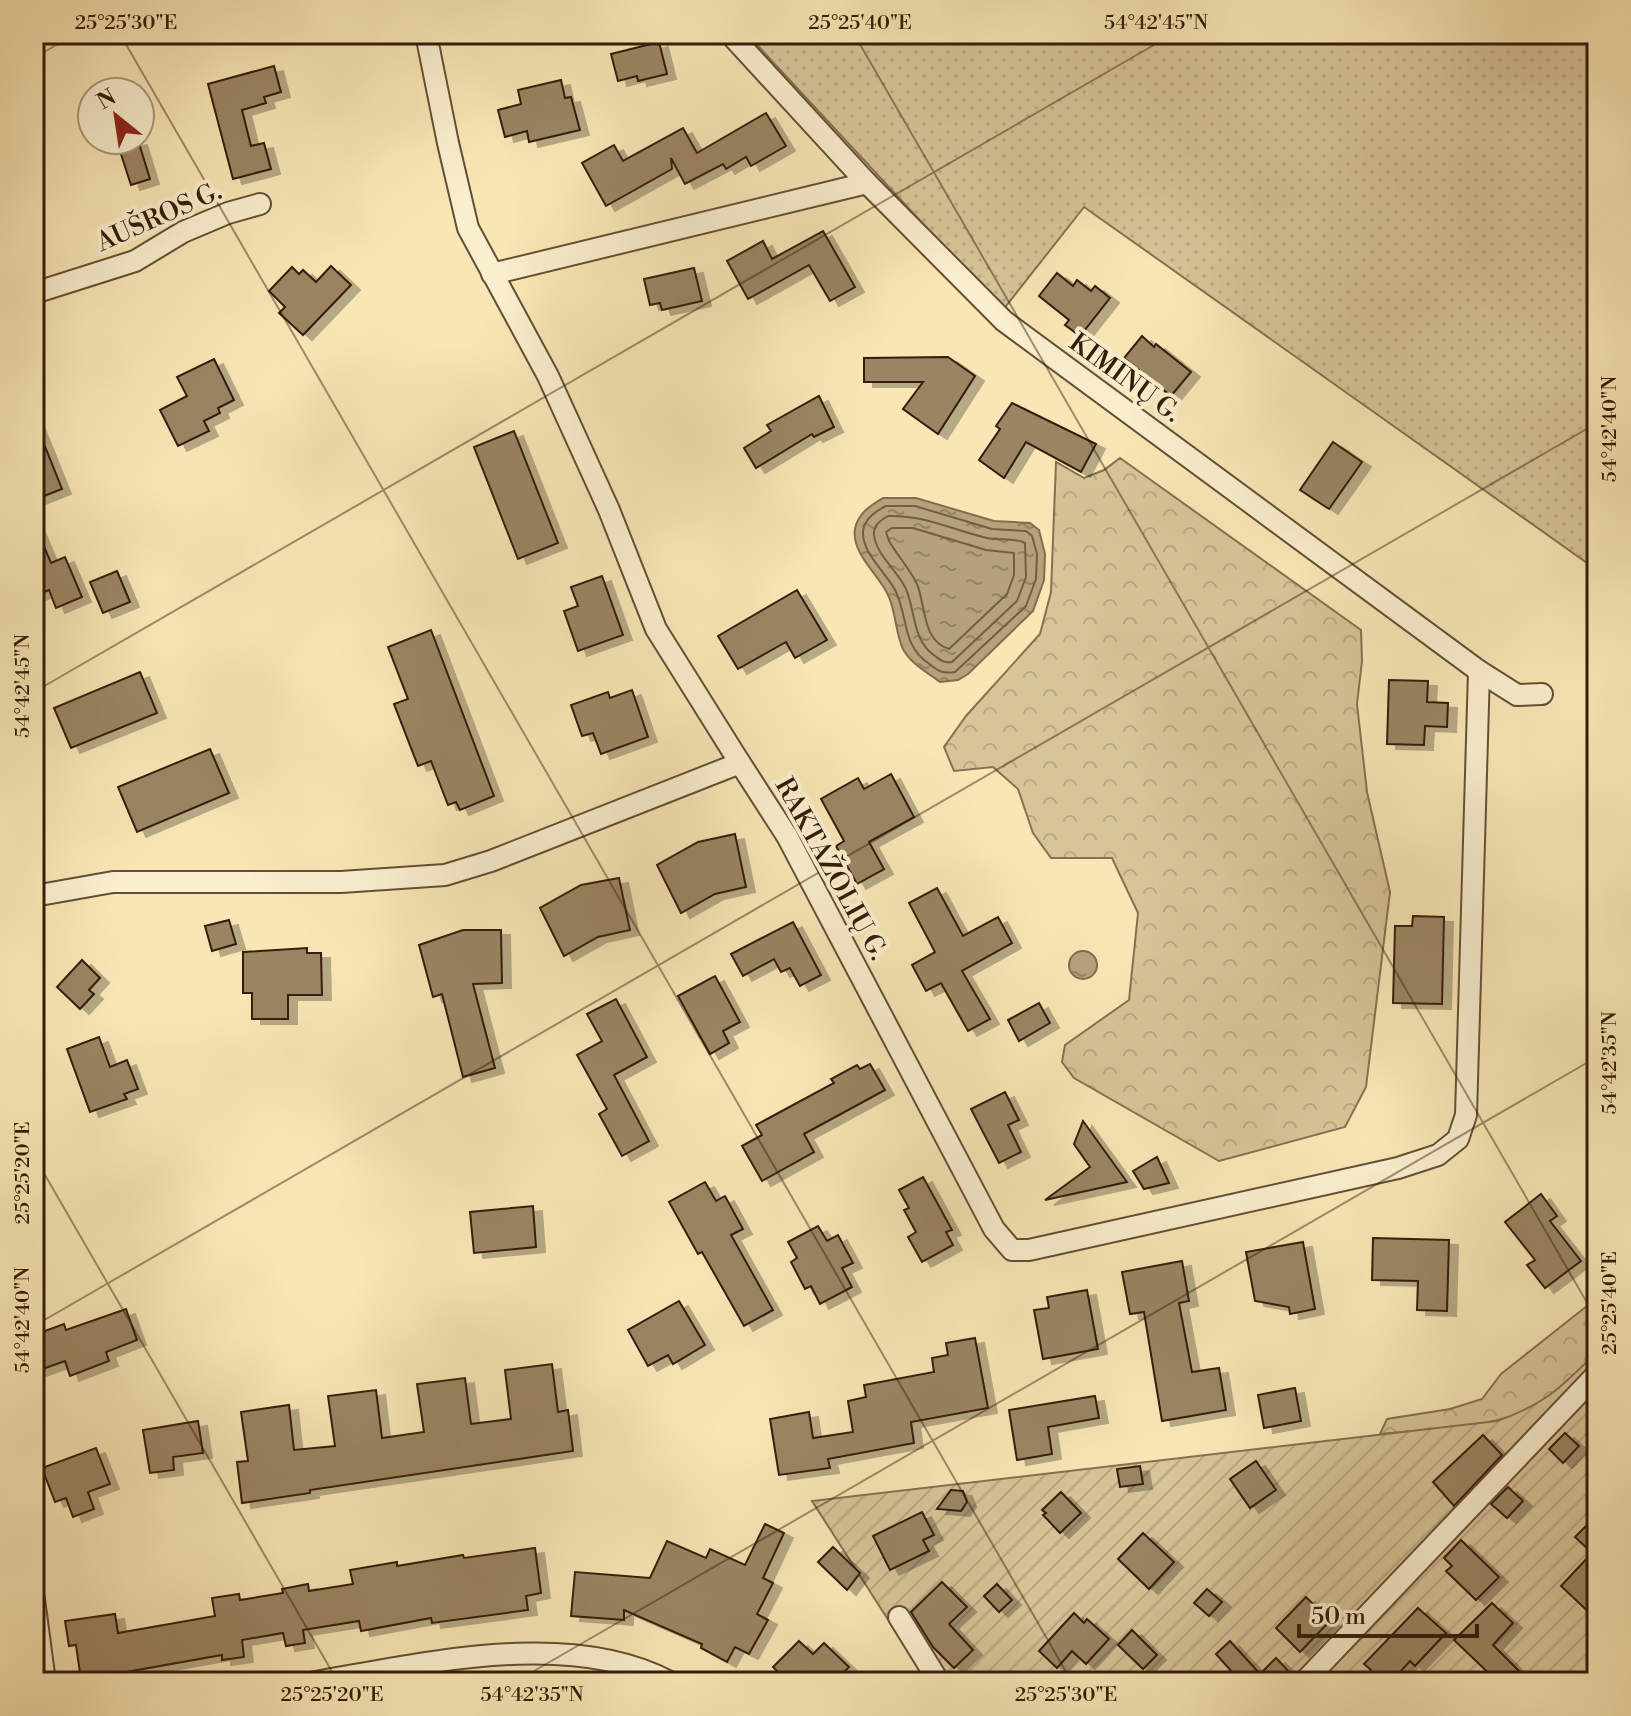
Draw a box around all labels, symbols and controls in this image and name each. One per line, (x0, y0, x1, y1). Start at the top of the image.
text: 25°25'30"E (75, 11, 177, 36)
text: 25°25'40"E (808, 11, 912, 36)
text: 54°42'45"N (1104, 11, 1208, 36)
north arrow (76, 76, 156, 156)
text: N (92, 84, 122, 116)
street label: AUŠROS G. (90, 173, 227, 259)
street label: KIMINŲ G. (1063, 327, 1187, 429)
text: 54°42'40"N (1598, 376, 1623, 482)
text: 54°42'45"N (11, 634, 36, 738)
street label: RAKTAŽOLIŲ G. (768, 771, 896, 966)
text: 54°42'35"N (1598, 1011, 1623, 1115)
text: 25°25'20"E (11, 1122, 36, 1224)
text: 25°25'40"E (1598, 1251, 1623, 1355)
text: 54°42'40"N (11, 1267, 36, 1373)
scale bar (1299, 1588, 1477, 1638)
text: 50 m (1311, 1602, 1366, 1632)
text: 25°25'20"E (281, 1683, 383, 1708)
text: 54°42'35"N (480, 1683, 584, 1708)
text: 25°25'30"E (1015, 1683, 1117, 1708)

